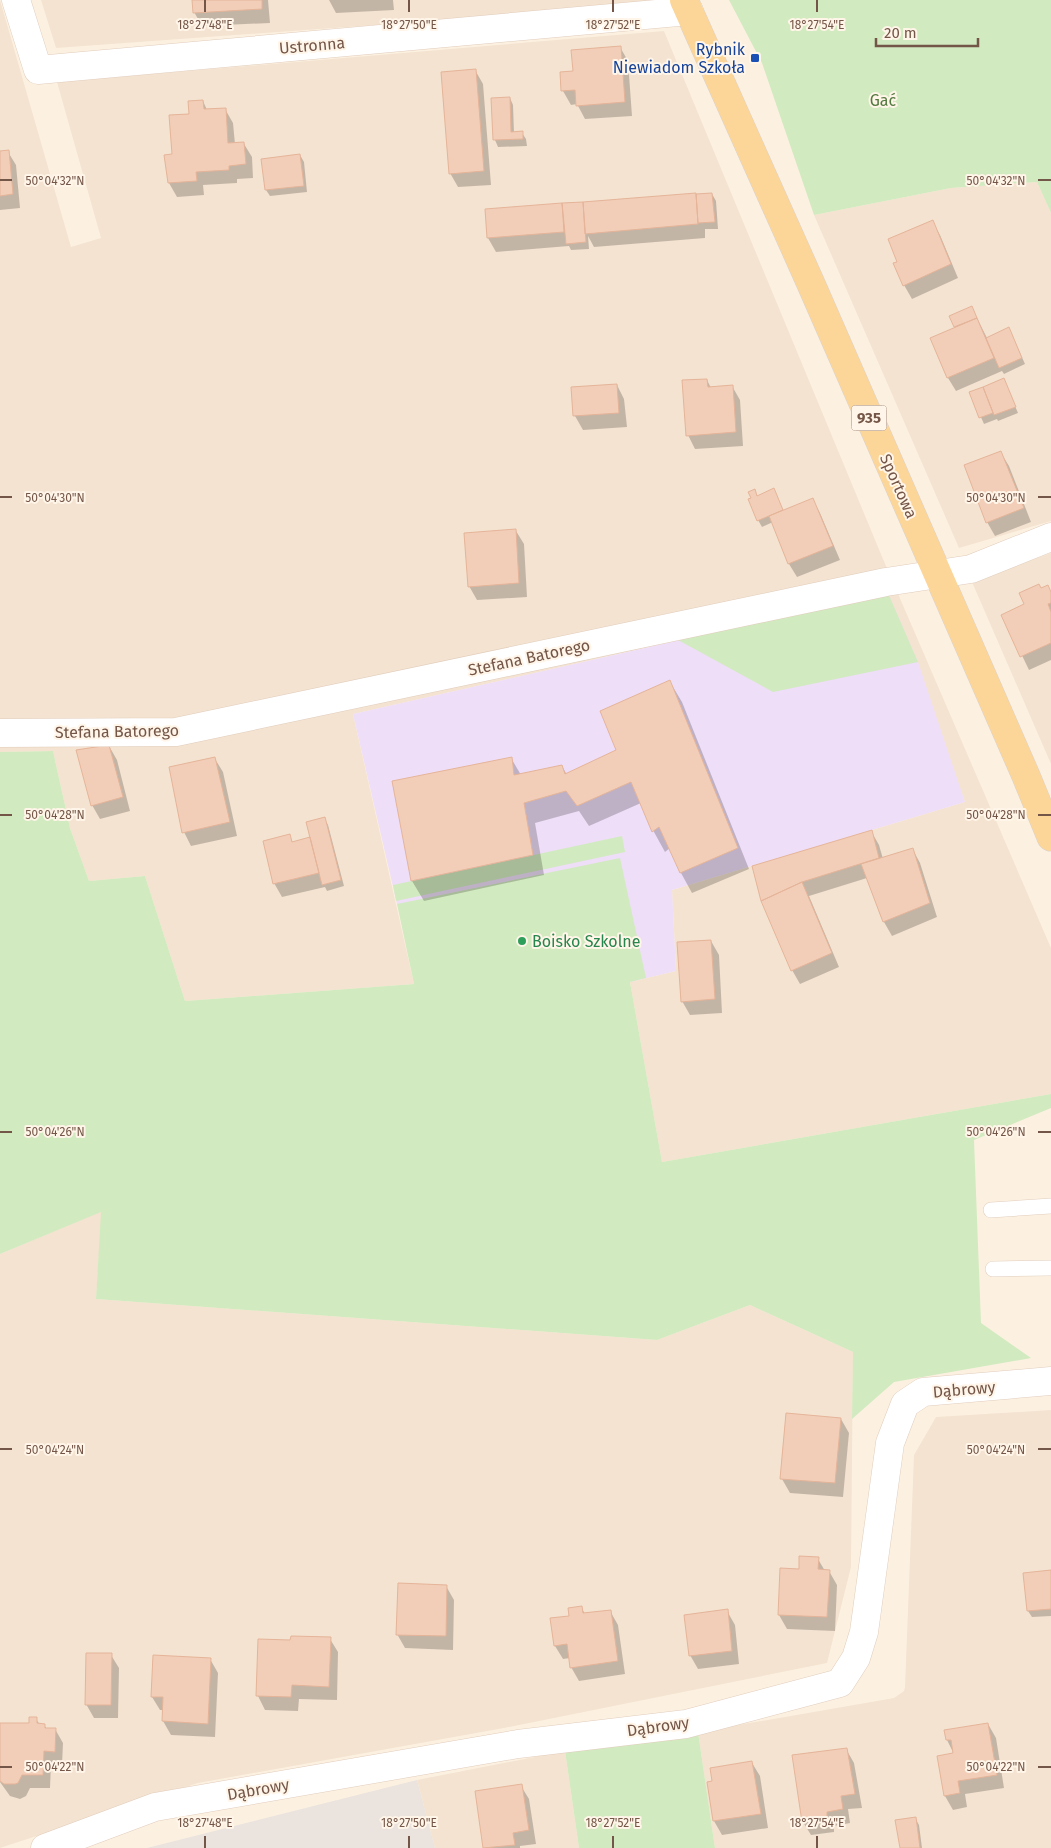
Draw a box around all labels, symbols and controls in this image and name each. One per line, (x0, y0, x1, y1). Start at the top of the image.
scale bar (876, 15, 978, 47)
text: 18°27'48"E (177, 18, 233, 32)
text: 18°27'50"E (381, 18, 437, 32)
text: 18°27'52"E (586, 18, 641, 32)
text: 18°27'54"E (790, 18, 844, 32)
text: 20 m (884, 24, 917, 42)
street label: Ustronna (278, 33, 346, 58)
place label: Rybnik Niewiadom Szkoła (613, 40, 746, 77)
marker: Rybnik Niewiadom Szkoła (749, 52, 761, 64)
park label: Gać (870, 91, 897, 110)
text: 50°04'32"N (26, 174, 84, 188)
text: 50°04'32"N (967, 174, 1025, 188)
road number: 935 (852, 406, 886, 430)
street label: Sportowa (876, 451, 921, 521)
text: 50°04'30"N (25, 491, 85, 505)
text: 50°04'30"N (966, 491, 1026, 505)
street label: Stefana Batorego (466, 635, 592, 680)
street label: Stefana Batorego (55, 721, 179, 742)
text: 50°04'28"N (25, 808, 85, 822)
text: 50°04'28"N (966, 808, 1026, 822)
place label: Boisko Szkolne (532, 932, 640, 951)
marker: Boisko Szkolne (516, 935, 528, 947)
text: 50°04'26"N (25, 1125, 85, 1139)
text: 50°04'26"N (966, 1125, 1026, 1139)
street label: Dąbrowy (932, 1377, 996, 1403)
text: 50°04'24"N (26, 1443, 84, 1457)
text: 50°04'24"N (967, 1443, 1025, 1457)
street label: Dąbrowy (626, 1713, 691, 1741)
text: 50°04'22"N (26, 1760, 84, 1774)
text: 50°04'22"N (967, 1760, 1025, 1774)
street label: Dąbrowy (226, 1775, 291, 1805)
text: 18°27'48"E (177, 1816, 233, 1830)
text: 18°27'50"E (381, 1816, 437, 1830)
text: 18°27'52"E (586, 1816, 641, 1830)
text: 18°27'54"E (790, 1816, 844, 1830)

